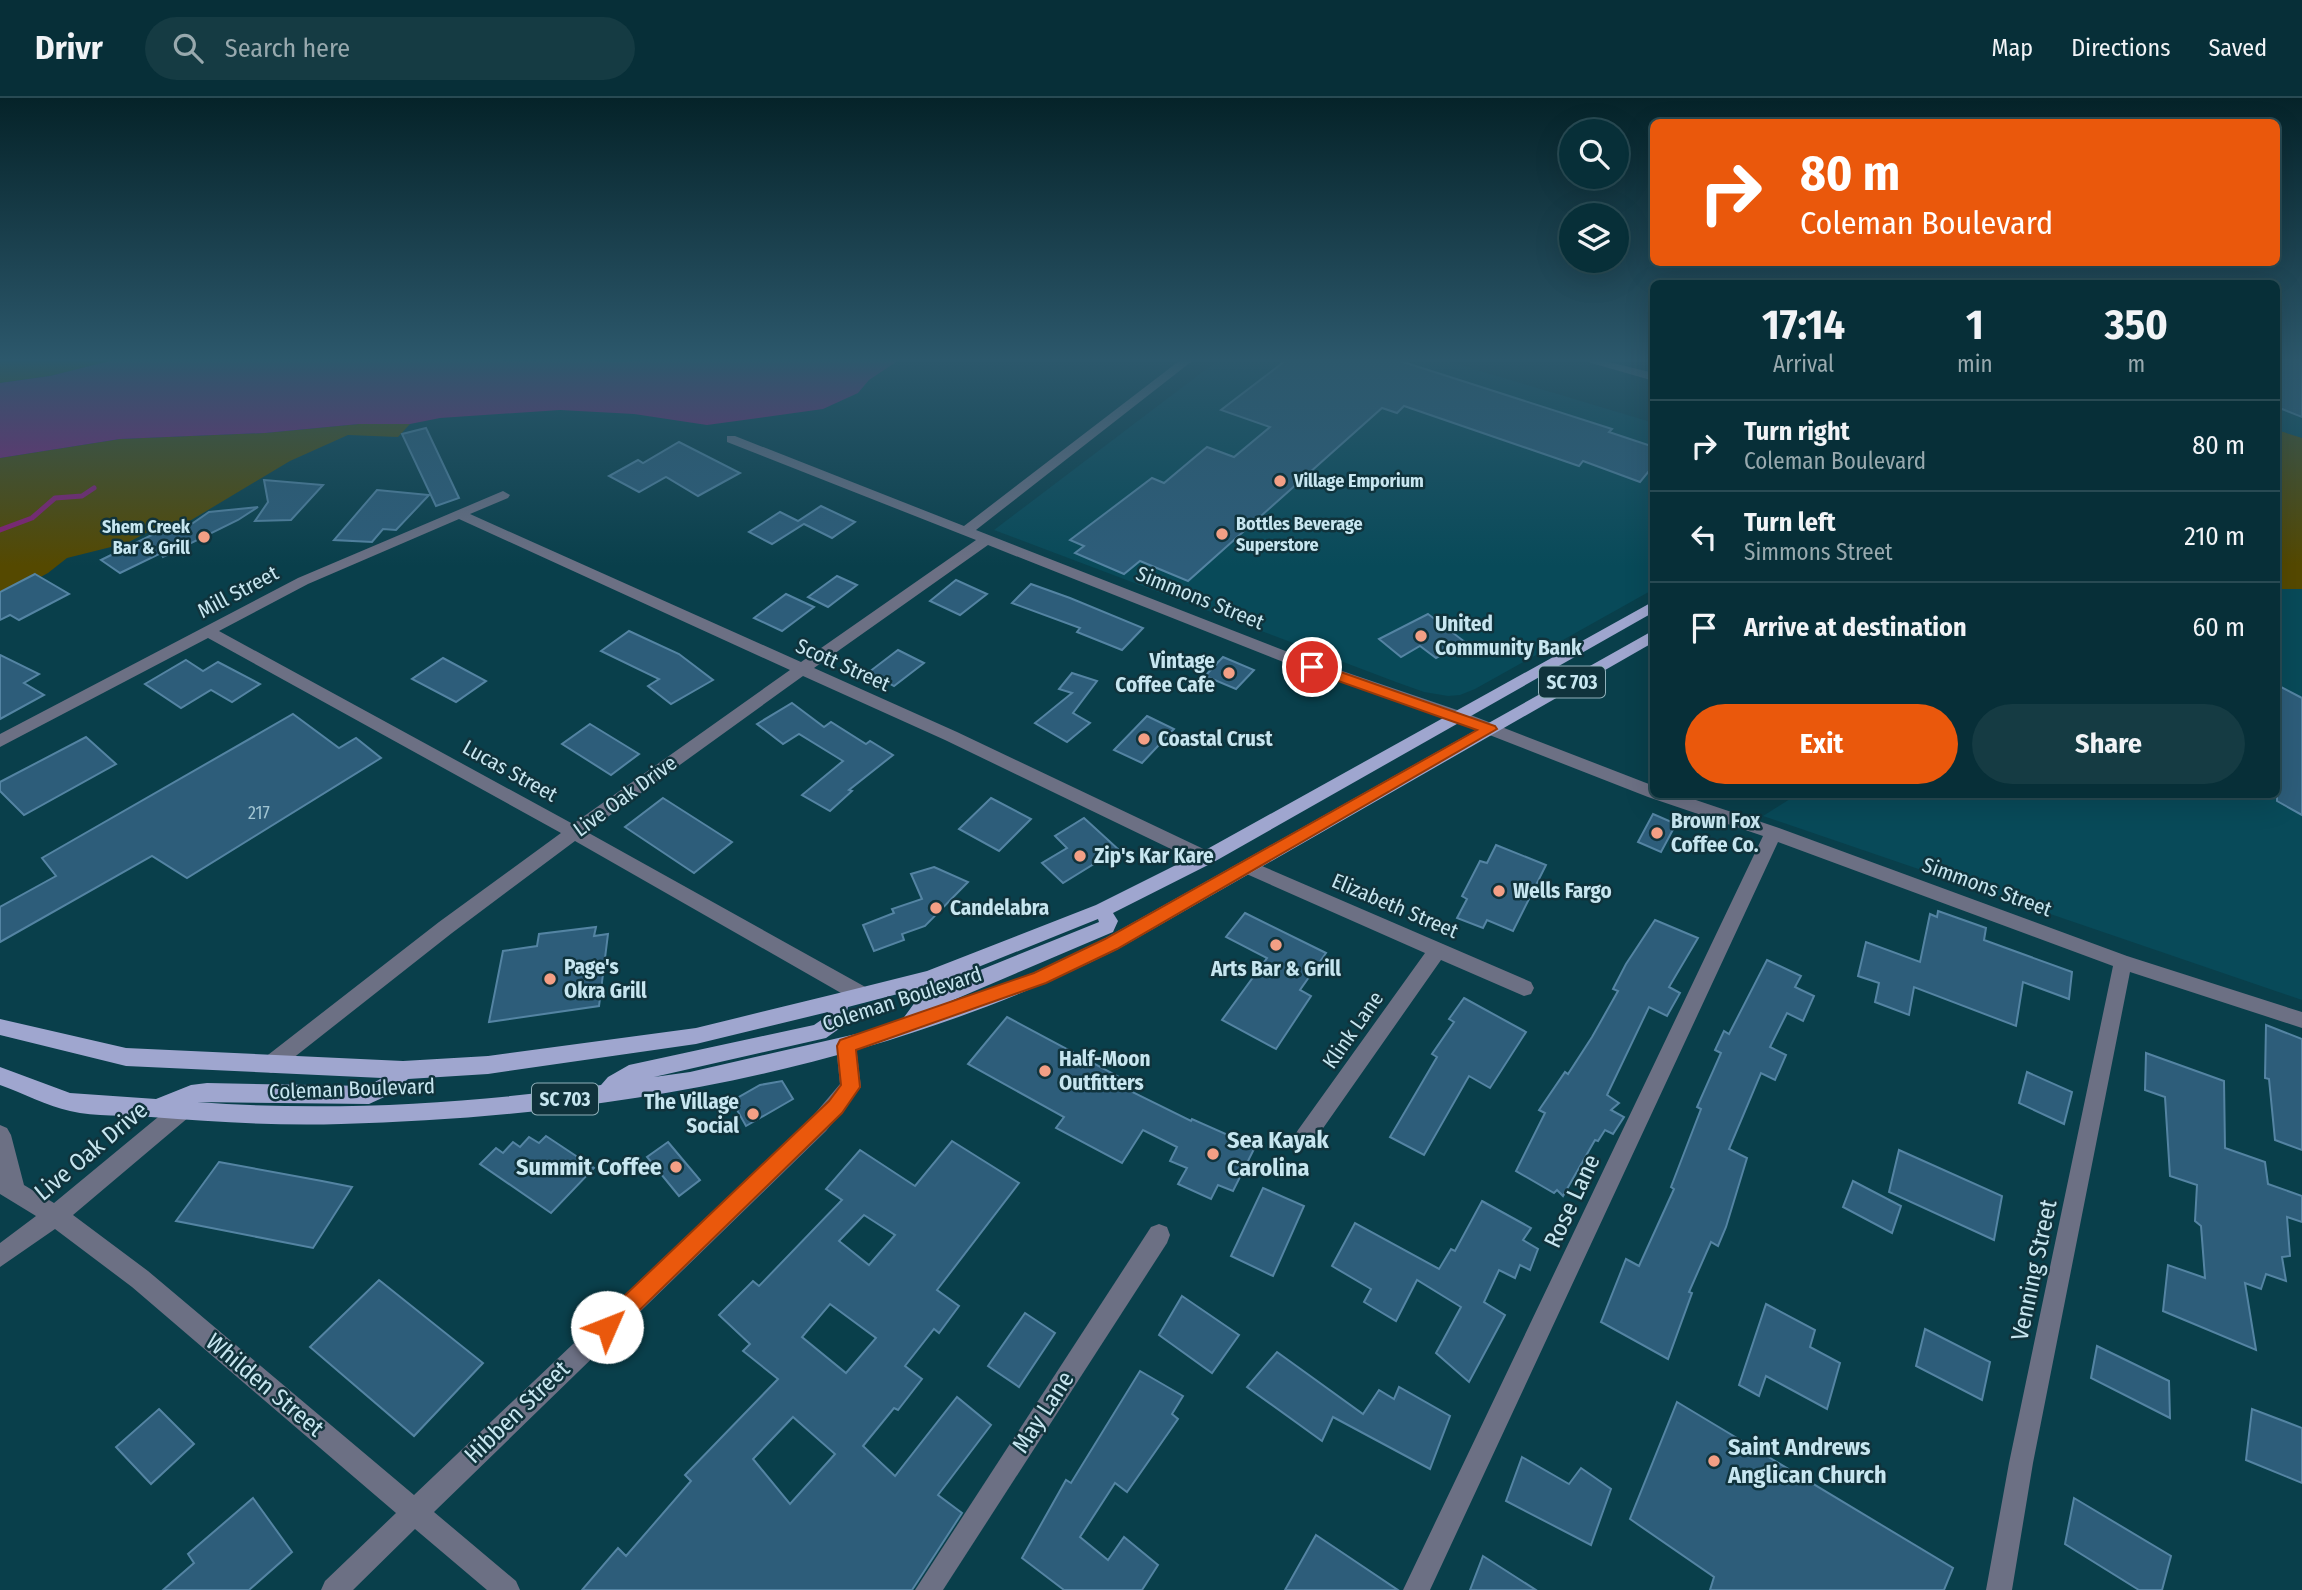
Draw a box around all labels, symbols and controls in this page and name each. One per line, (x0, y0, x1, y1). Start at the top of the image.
search box (145, 17, 635, 80)
text: Drivr (35, 28, 103, 68)
icon: search (169, 29, 207, 67)
text: Search here (225, 33, 350, 64)
text: Map (1992, 34, 2033, 62)
text: Directions (2071, 34, 2170, 62)
text: Saved (2208, 34, 2267, 62)
map controls (1559, 119, 1629, 273)
button: search (1559, 119, 1629, 189)
text: 80 m (1800, 144, 1900, 203)
icon: right (1685, 147, 1776, 238)
button: layers (1559, 203, 1629, 273)
text: Coleman Boulevard (1800, 204, 2053, 242)
text: 17:14 (1762, 300, 1845, 350)
text: 1 (1966, 300, 1984, 350)
text: 350 (2105, 300, 2168, 350)
text: Arrival (1773, 350, 1834, 378)
text: min (1957, 350, 1993, 378)
text: m (2127, 350, 2145, 378)
text: Turn right (1744, 416, 1850, 447)
icon: right (1685, 427, 1723, 465)
text: 80 m (2192, 430, 2245, 461)
text: Coleman Boulevard (1744, 447, 1926, 475)
place label: Village Emporium (1293, 470, 1424, 492)
marker: Village Emporium (1272, 473, 1288, 489)
text: Turn left (1744, 507, 1836, 538)
place label: Bottles Beverage Superstore (1236, 513, 1363, 556)
place label: Shem Creek Bar & Grill (102, 516, 191, 559)
icon: left (1685, 518, 1723, 556)
text: 210 m (2184, 521, 2245, 552)
marker: Bottles Beverage Superstore (1214, 526, 1230, 542)
marker: Shem Creek Bar & Grill (196, 529, 212, 545)
text: Simmons Street (1744, 538, 1893, 566)
street label: Mill Street (193, 560, 283, 624)
street label: Simmons Street (1132, 561, 1268, 636)
icon: arrive (1685, 609, 1723, 647)
place label: United Community Bank (1435, 611, 1582, 661)
text: Arrive at destination (1744, 612, 1967, 643)
text: 60 m (2192, 612, 2245, 643)
marker: United Community Bank (1413, 628, 1429, 644)
street label: Scott Street (792, 633, 894, 697)
pin (1282, 637, 1342, 697)
place label: Vintage Coffee Cafe (1115, 648, 1215, 698)
icon: arrive (1293, 648, 1331, 686)
marker: Vintage Coffee Cafe (1221, 665, 1237, 681)
road number: SC 703 (1539, 666, 1605, 698)
button: Exit (1685, 704, 1958, 784)
button: Share (1972, 704, 2245, 784)
place label: Coastal Crust (1158, 726, 1273, 752)
marker: Coastal Crust (1136, 731, 1152, 747)
street label: Lucas Street (458, 734, 562, 808)
street label: Live Oak Drive (568, 750, 682, 842)
house number: 217 (248, 802, 270, 824)
place label: Brown Fox Coffee Co. (1671, 808, 1761, 858)
marker: Brown Fox Coffee Co. (1649, 825, 1665, 841)
place label: Zip's Kar Kare (1094, 843, 1214, 869)
marker: Zip's Kar Kare (1072, 848, 1088, 864)
street label: Simmons Street (1919, 852, 2055, 922)
street label: Elizabeth Street (1328, 868, 1462, 944)
place label: Wells Fargo (1513, 878, 1612, 904)
marker: Wells Fargo (1491, 883, 1507, 899)
place label: Candelabra (950, 895, 1049, 921)
marker: Candelabra (928, 900, 944, 916)
marker: Arts Bar & Grill (1268, 937, 1284, 953)
place label: Page's Okra Grill (564, 954, 647, 1004)
place label: Arts Bar & Grill (1210, 956, 1341, 982)
street label: Coleman Boulevard (819, 961, 985, 1037)
marker: Page's Okra Grill (542, 971, 558, 987)
street label: Klink Lane (1317, 986, 1389, 1074)
place label: Half-Moon Outfitters (1059, 1046, 1151, 1096)
marker: Half-Moon Outfitters (1037, 1063, 1053, 1079)
street label: Coleman Boulevard (269, 1073, 435, 1105)
road number: SC 703 (532, 1084, 598, 1114)
place label: The Village Social (644, 1089, 739, 1139)
street label: Live Oak Drive (29, 1096, 153, 1206)
marker: The Village Social (745, 1106, 761, 1122)
place label: Sea Kayak Carolina (1227, 1126, 1330, 1182)
marker: Sea Kayak Carolina (1205, 1146, 1221, 1162)
street label: Rose Lane (1538, 1150, 1606, 1252)
place label: Summit Coffee (516, 1153, 662, 1181)
marker: Summit Coffee (668, 1159, 684, 1175)
street label: Venning Street (2005, 1197, 2063, 1343)
position arrow (570, 1290, 644, 1364)
street label: Whilden Street (200, 1328, 330, 1442)
street label: Hibben Street (459, 1355, 575, 1469)
street label: May Lane (1006, 1366, 1080, 1458)
place label: Saint Andrews Anglican Church (1727, 1433, 1887, 1489)
marker: Saint Andrews Anglican Church (1706, 1453, 1722, 1469)

